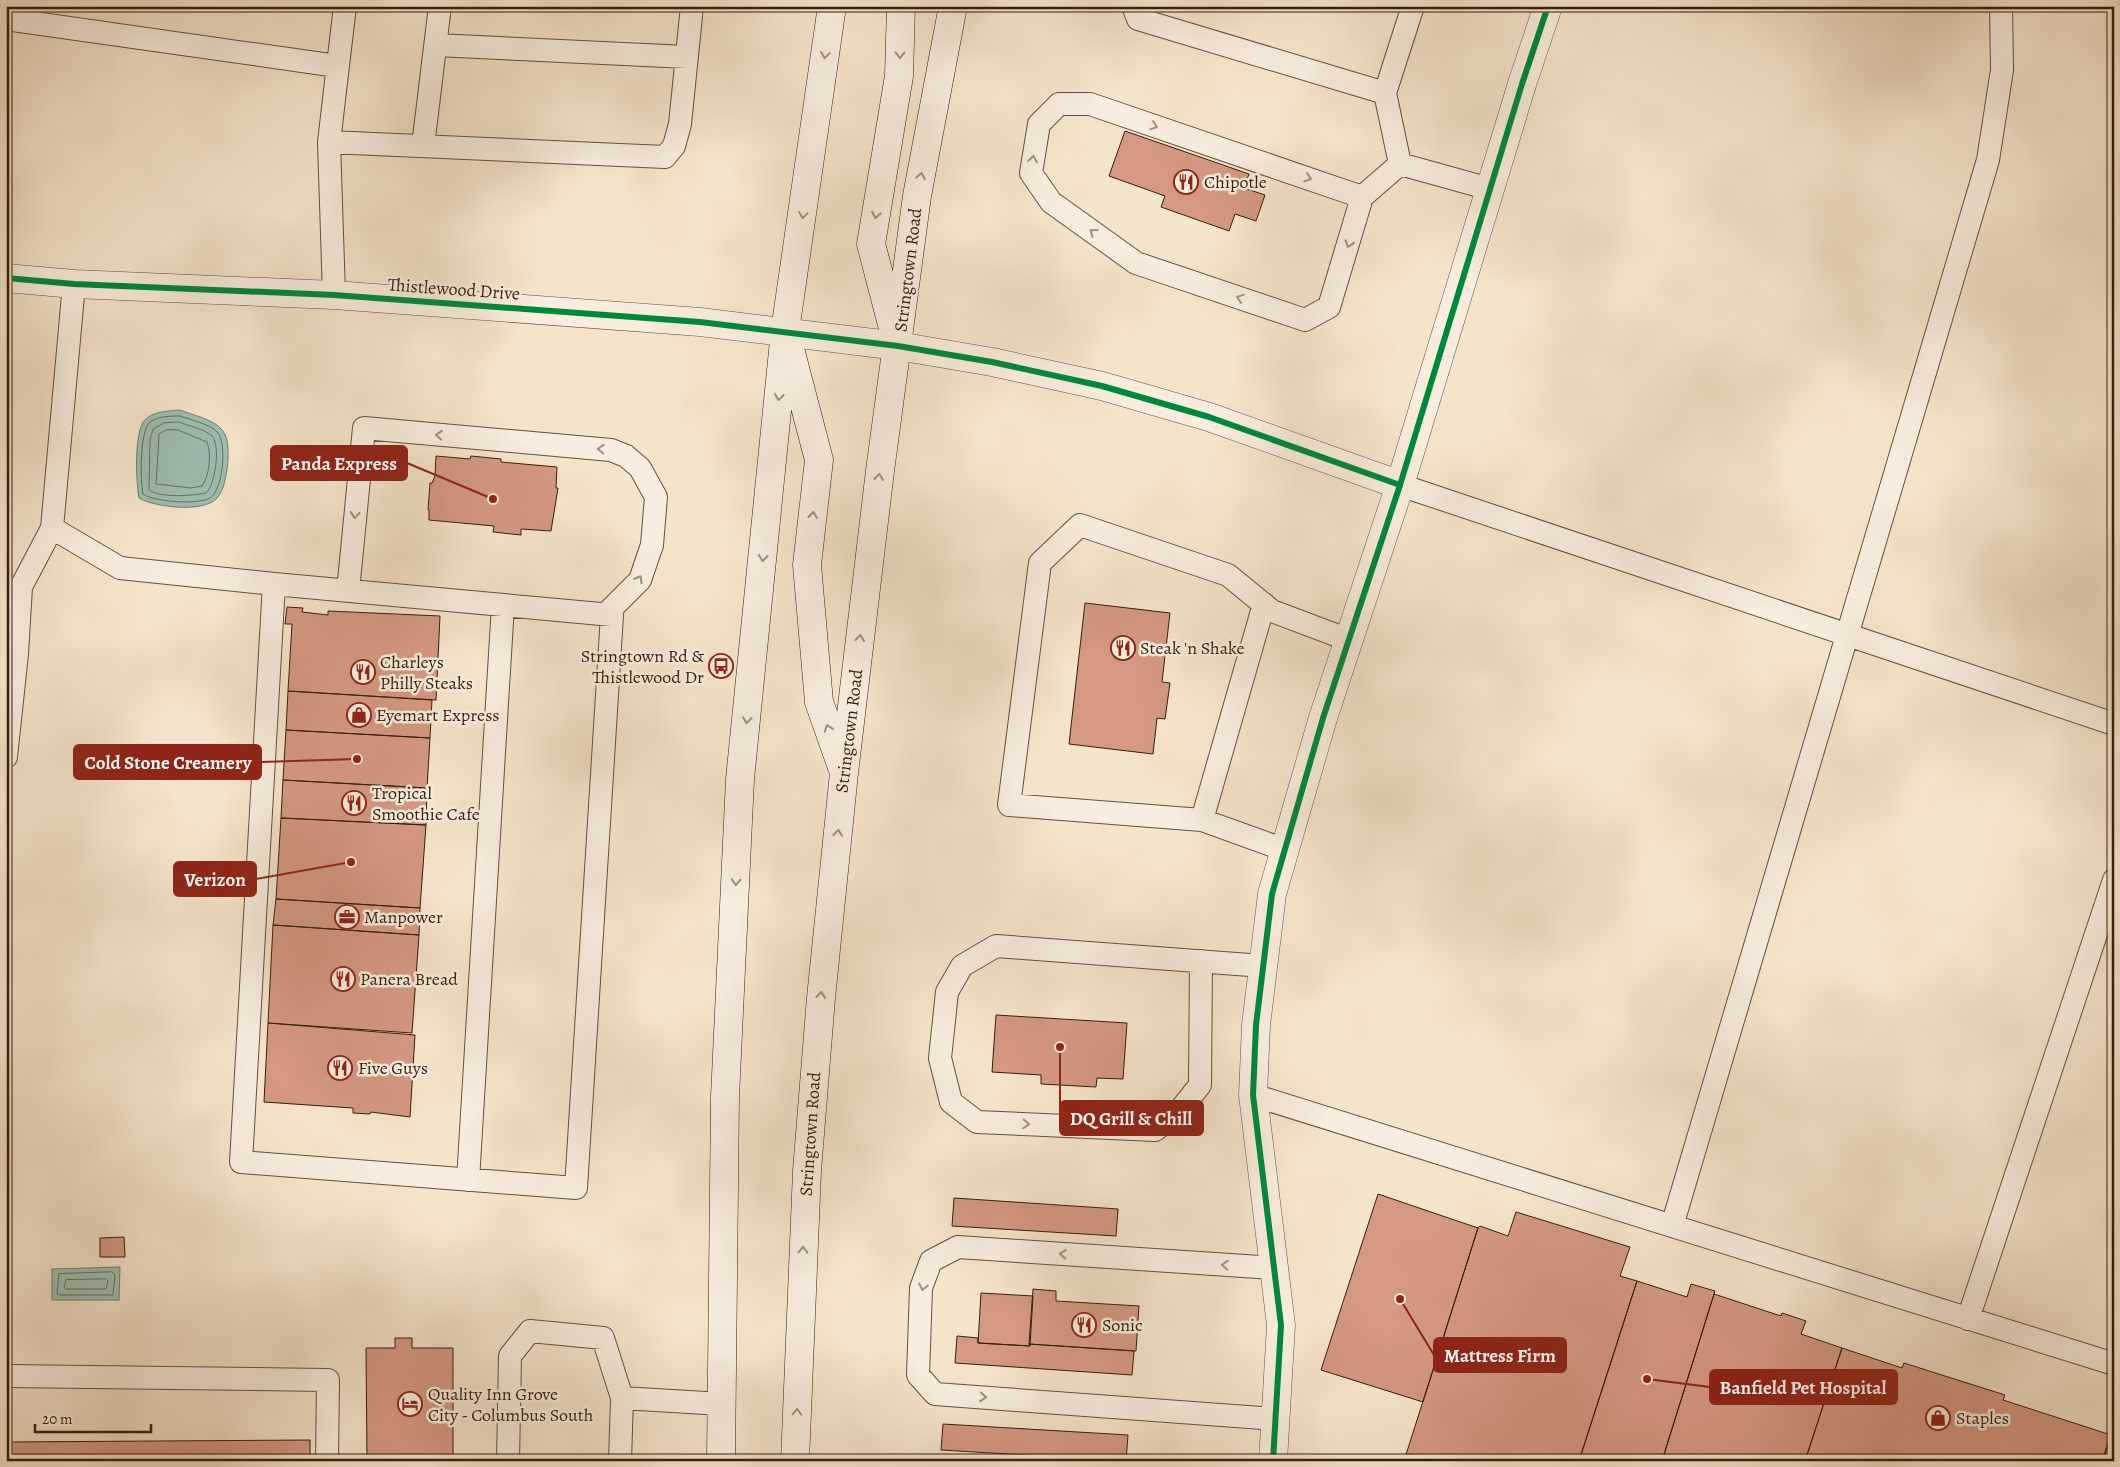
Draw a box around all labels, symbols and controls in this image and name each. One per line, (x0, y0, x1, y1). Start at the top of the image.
one-way arrow (820, 51, 831, 59)
one-way arrow (895, 52, 905, 59)
one-way arrow (1149, 120, 1158, 130)
one-way arrow (1028, 155, 1038, 164)
restaurant icon: Chipotle (1173, 169, 1199, 195)
place label: Chipotle (1204, 170, 1267, 194)
one-way arrow (916, 172, 926, 180)
one-way arrow (1303, 173, 1311, 183)
street label: Stringtown Road (889, 206, 928, 333)
one-way arrow (798, 211, 808, 220)
one-way arrow (871, 211, 881, 220)
one-way arrow (1089, 229, 1099, 238)
one-way arrow (1344, 239, 1354, 248)
street label: Thistlewood Drive (387, 272, 521, 306)
one-way arrow (1236, 294, 1244, 304)
one-way arrow (774, 393, 785, 401)
one-way arrow (434, 430, 442, 441)
one-way arrow (596, 444, 604, 455)
callout: Panda Express (271, 446, 407, 480)
text: Panda Express (281, 451, 397, 477)
one-way arrow (873, 472, 884, 480)
one-way arrow (350, 511, 361, 519)
one-way arrow (807, 511, 818, 519)
one-way arrow (758, 555, 769, 563)
one-way arrow (632, 575, 642, 584)
one-way arrow (854, 634, 865, 642)
restaurant icon: Steak 'n Shake (1110, 635, 1136, 661)
place label: Steak 'n Shake (1140, 636, 1245, 660)
place label: Stringtown Rd & Thistlewood Dr (581, 644, 704, 689)
place label: Charleys Philly Steaks (380, 650, 473, 695)
bus stop icon: Stringtown Rd & Thistlewood Dr (708, 653, 734, 679)
restaurant icon: Charleys Philly Steaks (350, 659, 376, 685)
street label: Stringtown Road (830, 667, 869, 794)
shop icon: Eyemart Express (346, 702, 372, 728)
place label: Eyemart Express (376, 703, 500, 727)
one-way arrow (741, 716, 752, 724)
one-way arrow (824, 724, 834, 732)
callout: Cold Stone Creamery (74, 745, 261, 779)
text: Cold Stone Creamery (84, 750, 253, 776)
place label: Tropical Smoothie Cafe (372, 781, 480, 826)
restaurant icon: Tropical Smoothie Cafe (341, 790, 367, 816)
one-way arrow (832, 829, 843, 837)
callout: Verizon (174, 862, 256, 896)
text: Verizon (183, 867, 246, 893)
one-way arrow (730, 878, 741, 886)
office icon: Manpower (334, 904, 360, 930)
place label: Manpower (364, 905, 443, 929)
restaurant icon: Panera Bread (330, 966, 356, 992)
place label: Panera Bread (360, 967, 458, 991)
one-way arrow (815, 991, 826, 999)
restaurant icon: Five Guys (327, 1055, 353, 1081)
place label: Five Guys (358, 1056, 428, 1080)
street label: Stringtown Road (794, 1071, 826, 1197)
callout: DQ Grill & Chill (1060, 1101, 1203, 1135)
text: DQ Grill & Chill (1070, 1106, 1192, 1132)
one-way arrow (1022, 1119, 1030, 1129)
one-way arrow (798, 1245, 809, 1253)
one-way arrow (1059, 1249, 1067, 1260)
one-way arrow (1221, 1260, 1229, 1271)
one-way arrow (918, 1282, 929, 1291)
restaurant icon: Sonic (1071, 1312, 1097, 1338)
place label: Sonic (1102, 1313, 1143, 1337)
callout: Mattress Firm (1434, 1338, 1566, 1372)
text: Mattress Firm (1444, 1343, 1556, 1369)
callout: Banfield Pet Hospital (1710, 1370, 1897, 1404)
text: Banfield Pet Hospital (1719, 1375, 1887, 1401)
place label: Quality Inn Grove City - Columbus South (428, 1382, 594, 1427)
hotel icon: Quality Inn Grove City - Columbus South (397, 1391, 423, 1417)
one-way arrow (980, 1392, 988, 1403)
scale bar (35, 1402, 151, 1434)
shop icon: Staples (1925, 1405, 1951, 1431)
place label: Staples (1956, 1406, 2009, 1430)
one-way arrow (791, 1408, 802, 1416)
text: 20 m (42, 1409, 73, 1429)

